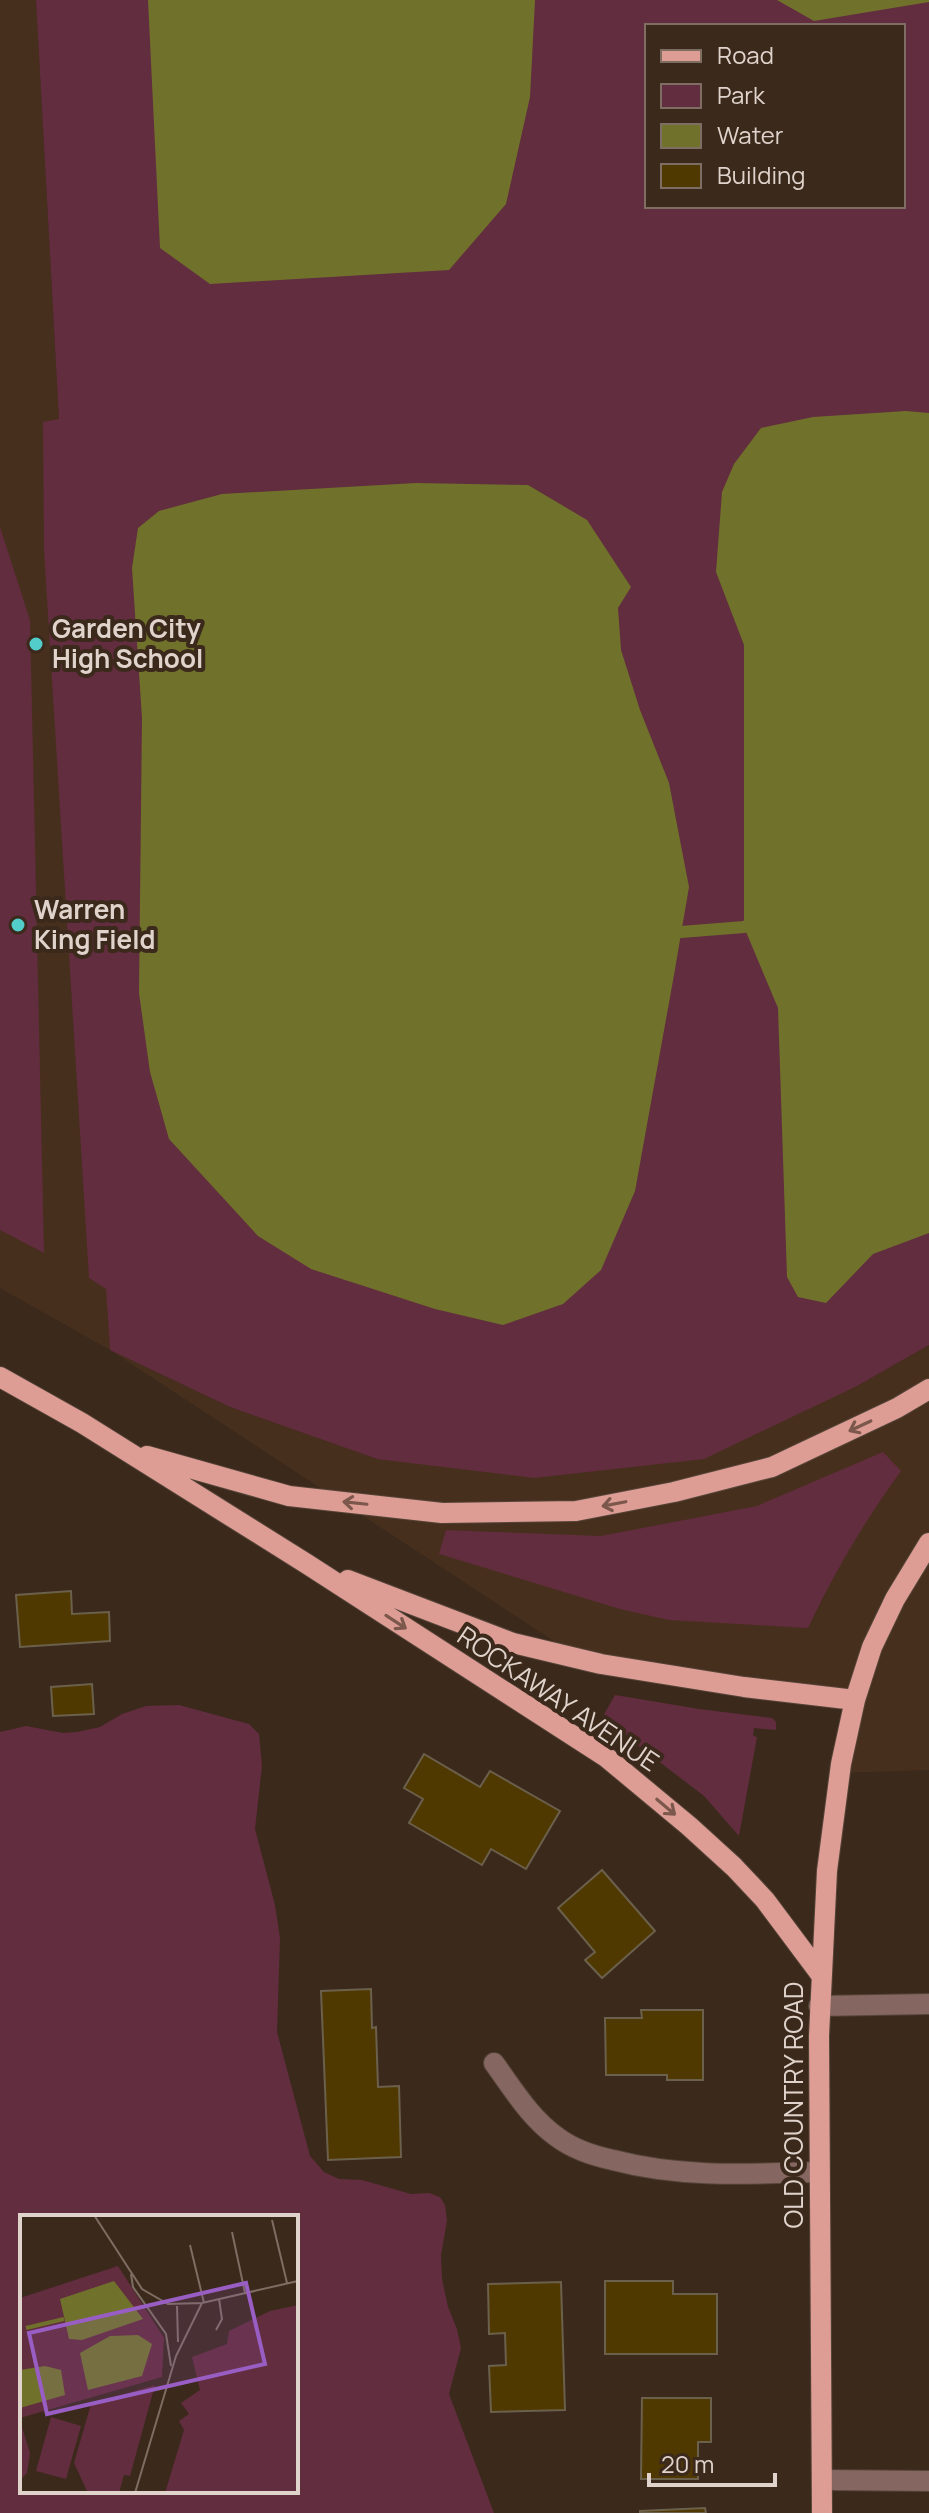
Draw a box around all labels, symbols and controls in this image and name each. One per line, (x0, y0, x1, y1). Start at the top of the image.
legend (645, 24, 905, 208)
text: Road (717, 38, 774, 71)
text: Park (717, 78, 766, 111)
text: Water (717, 118, 784, 151)
text: Building (717, 158, 805, 191)
place label: Garden City High School (52, 610, 203, 676)
marker: Garden City High School (27, 635, 45, 653)
place label: Warren King Field (34, 891, 156, 957)
marker: Warren King Field (9, 916, 27, 934)
one-way arrow (848, 1419, 872, 1434)
one-way arrow (342, 1496, 369, 1511)
one-way arrow (601, 1497, 627, 1512)
one-way arrow (384, 1614, 407, 1630)
street label: ROCKAWAY AVENUE (451, 1617, 666, 1779)
one-way arrow (656, 1798, 676, 1816)
street label: OLD COUNTRY ROAD (775, 1981, 811, 2229)
inset map (20, 2215, 298, 2493)
scale bar (649, 2437, 775, 2487)
text: 20 m (661, 2447, 714, 2480)

